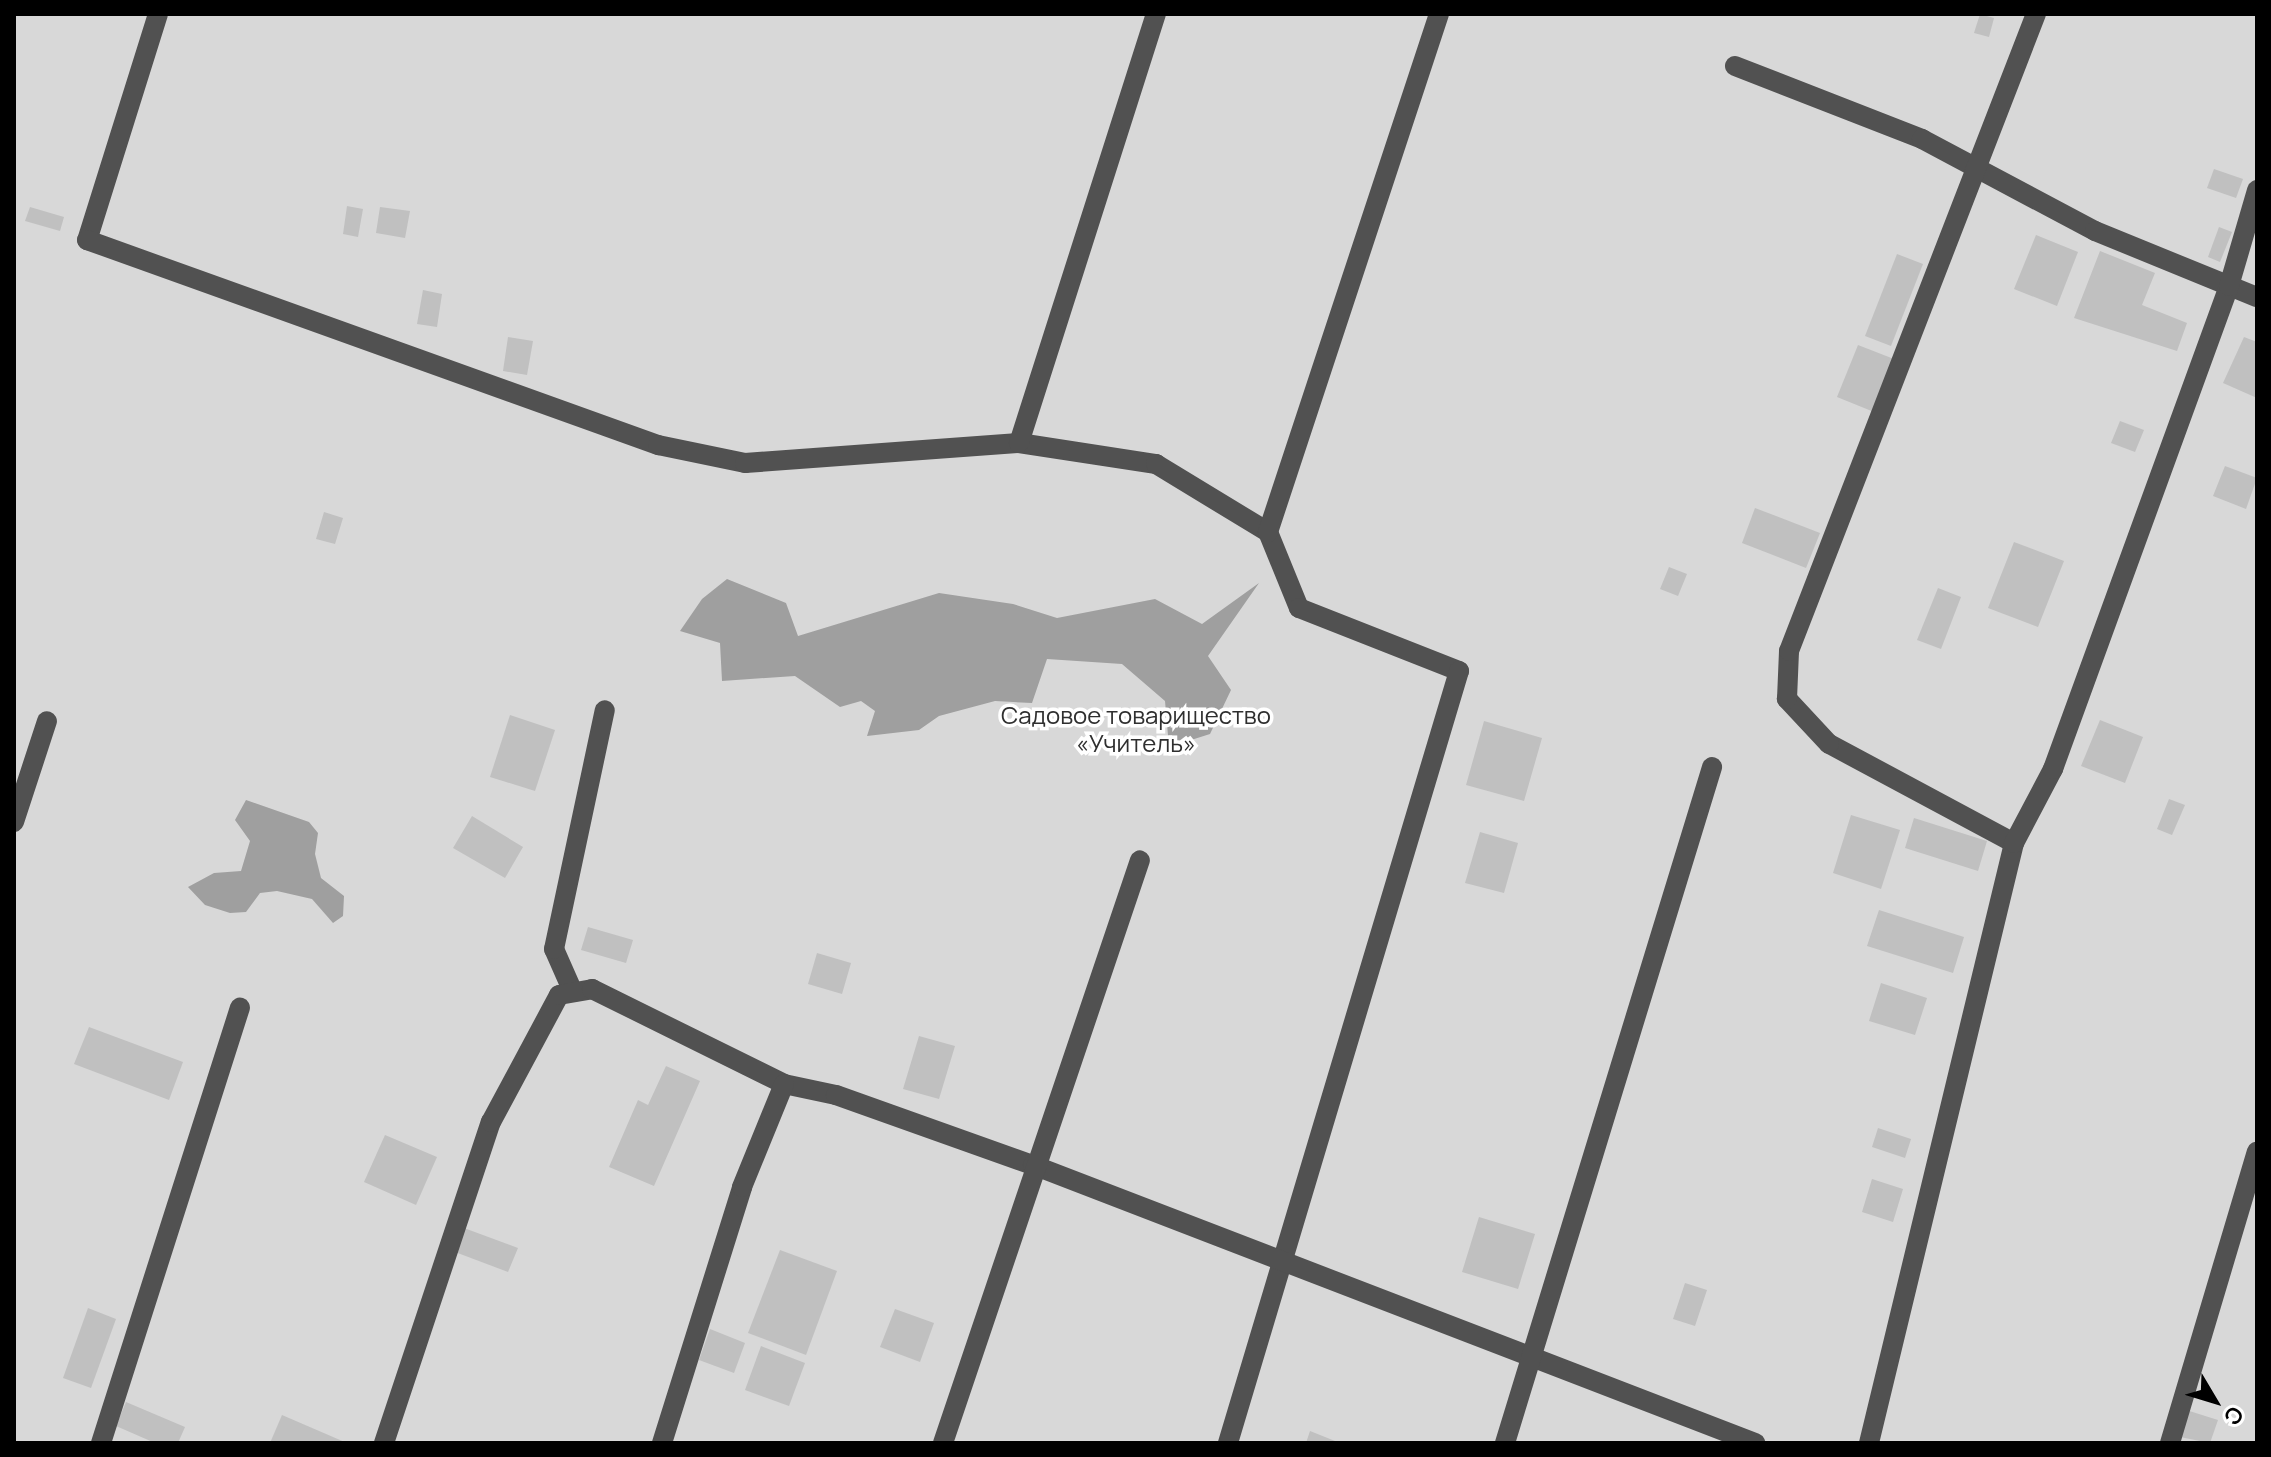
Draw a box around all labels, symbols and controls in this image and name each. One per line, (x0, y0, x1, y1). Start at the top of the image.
park label: Садовое товарищество «Учитель» (1001, 701, 1271, 757)
north arrow (2175, 1361, 2255, 1441)
text: С (2217, 1400, 2251, 1431)

